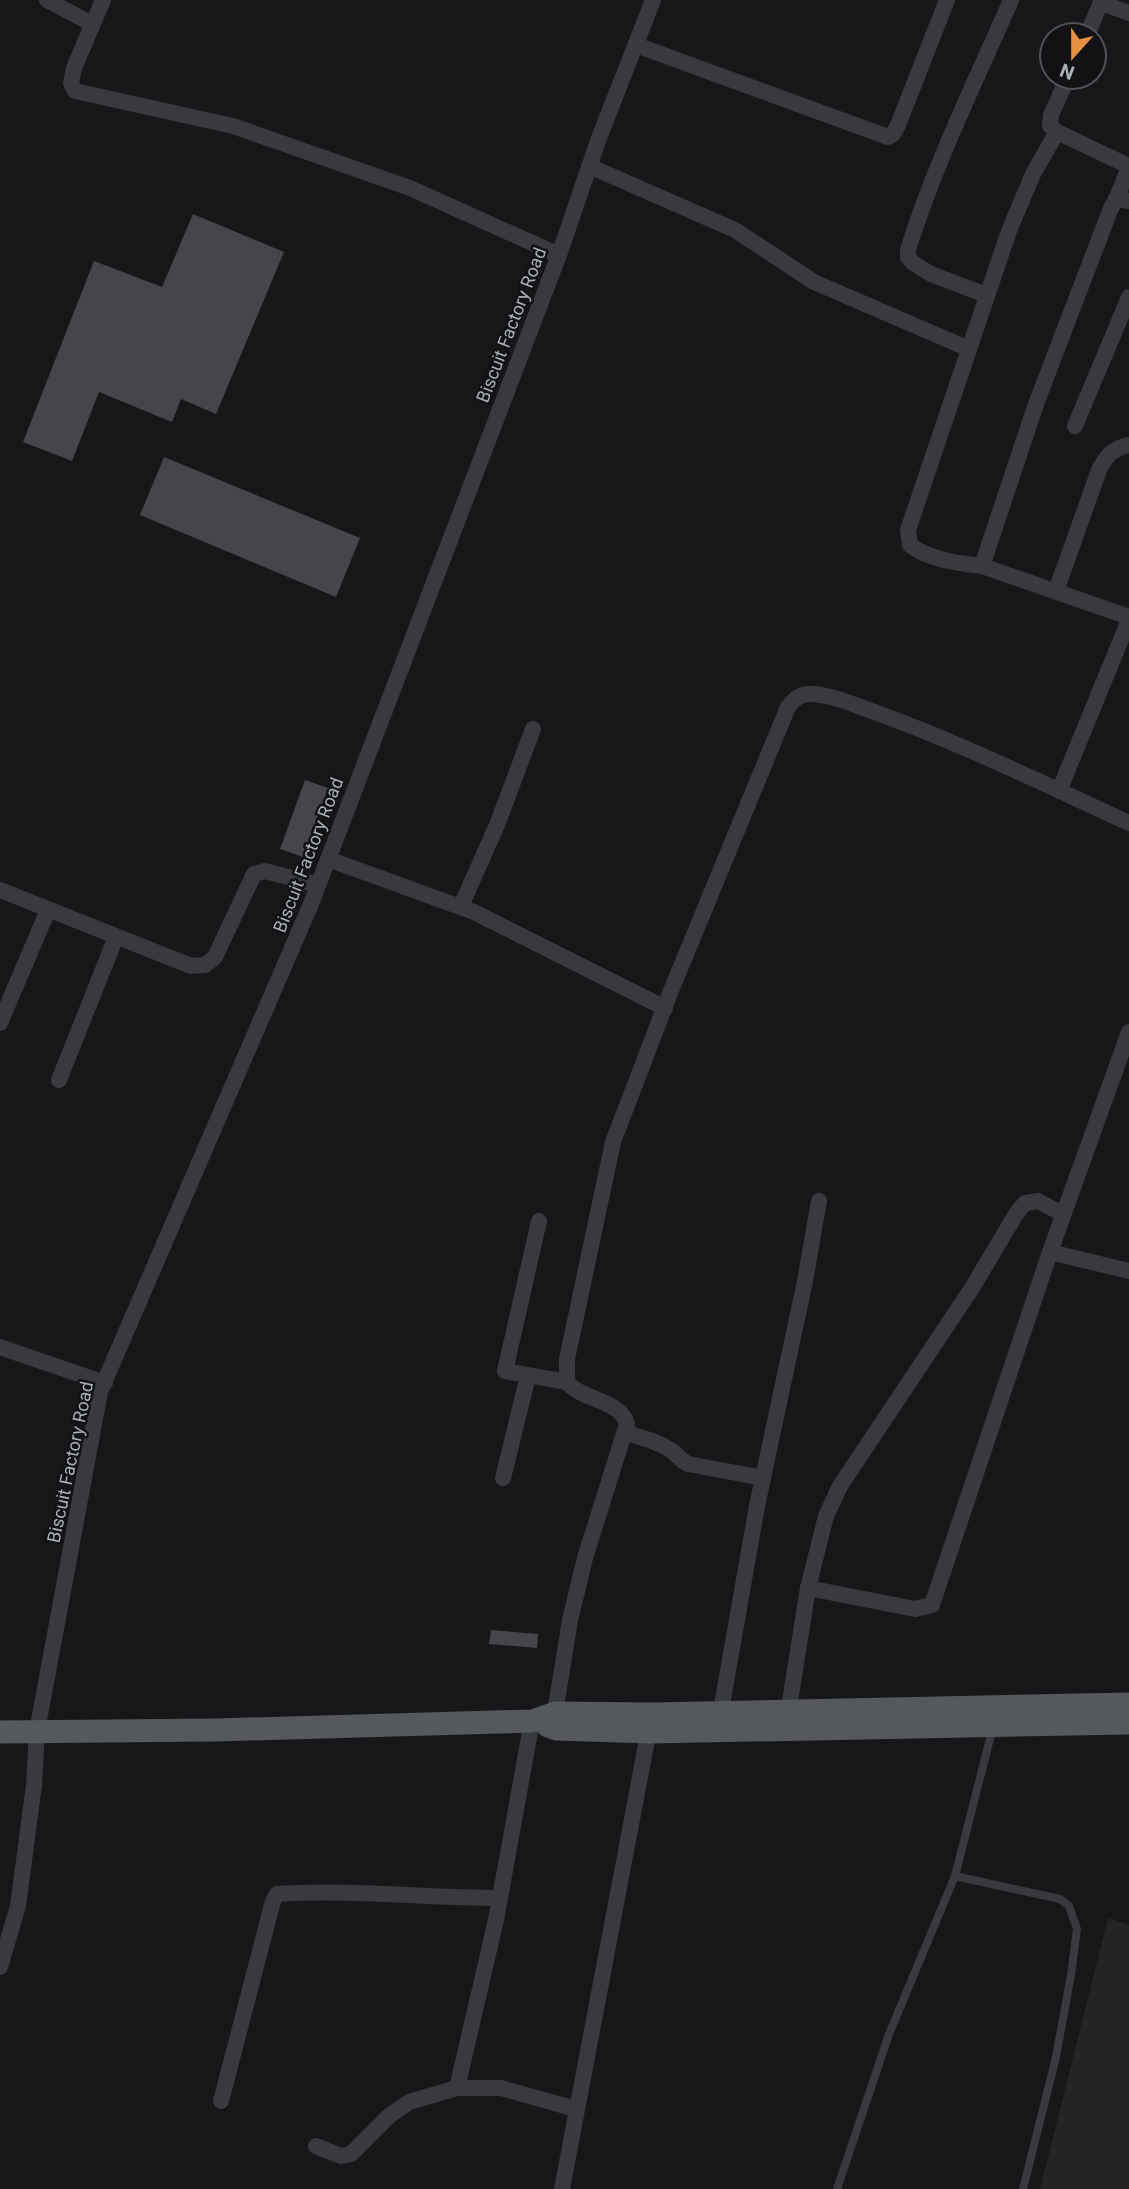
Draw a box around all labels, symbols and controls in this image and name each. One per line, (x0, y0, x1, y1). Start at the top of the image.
north arrow (1038, 21, 1108, 91)
text: N (1057, 58, 1077, 85)
street label: Biscuit Factory Road (472, 245, 550, 405)
street label: Biscuit Factory Road (269, 775, 347, 935)
street label: Biscuit Factory Road (43, 1379, 97, 1545)

